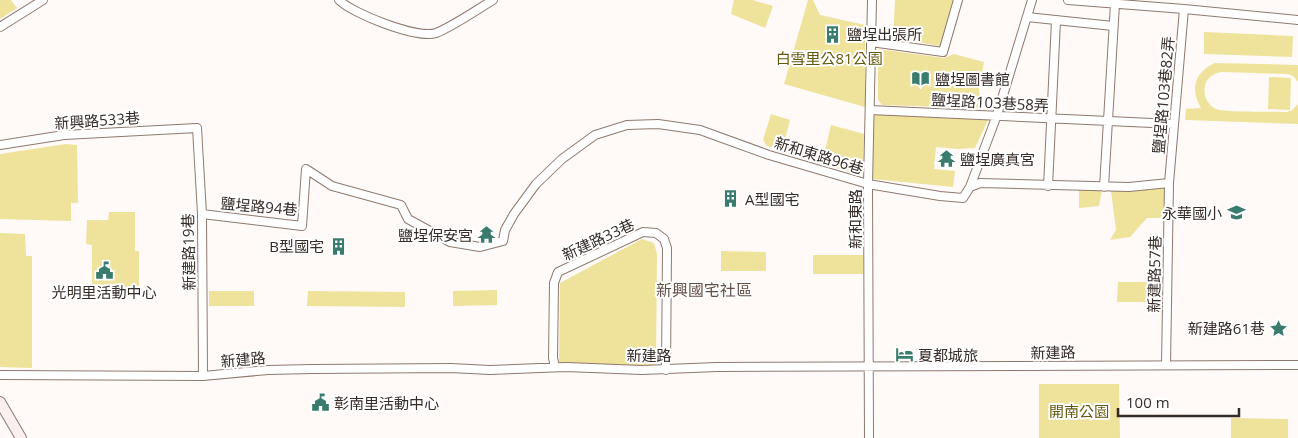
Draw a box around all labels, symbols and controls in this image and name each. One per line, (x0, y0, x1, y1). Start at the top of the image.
building icon: 鹽埕出張所 (823, 24, 843, 44)
place label: 鹽埕出張所 (847, 24, 922, 44)
street label: 鹽埕路103巷82弄 (1148, 35, 1178, 155)
park label: 白雪里公81公園 (775, 48, 883, 68)
library icon: 鹽埕圖書館 (911, 69, 931, 89)
place label: 鹽埕圖書館 (935, 69, 1010, 89)
street label: 鹽埕路103巷58弄 (931, 89, 1049, 115)
street label: 新興路533巷 (54, 107, 140, 133)
street label: 新和東路96巷 (772, 132, 866, 178)
temple icon: 鹽埕廣真宮 (936, 149, 956, 169)
place label: 鹽埕廣真宮 (960, 149, 1035, 169)
building icon: A型國宅 (721, 189, 741, 209)
place label: A型國宅 (745, 189, 800, 209)
street label: 新和東路 (845, 189, 865, 249)
street label: 鹽埕路94巷 (220, 193, 298, 219)
place label: 永華國小 (1162, 203, 1222, 223)
school or university icon: 永華國小 (1226, 203, 1246, 223)
street label: 新建路19巷 (177, 213, 199, 291)
street label: 新建路33巷 (559, 214, 637, 264)
place label: 鹽埕保安宮 (398, 225, 473, 245)
temple icon: 鹽埕保安宮 (477, 225, 497, 245)
street label: 新建路57巷 (1143, 235, 1165, 313)
place label: B型國宅 (269, 236, 324, 256)
building icon: B型國宅 (328, 236, 348, 256)
public building icon: 光明里活動中心 (94, 261, 114, 281)
district label: 新興國宅社區 (656, 279, 752, 301)
place label: 光明里活動中心 (51, 282, 157, 302)
place label: 新建路61巷 (1188, 318, 1265, 338)
place icon: 新建路61巷 (1269, 318, 1289, 338)
street label: 新建路 (1030, 342, 1076, 362)
street label: 新建路 (626, 345, 672, 365)
hotel icon: 夏都城旅 (894, 345, 914, 365)
place label: 夏都城旅 (918, 345, 978, 365)
street label: 新建路 (220, 347, 266, 371)
scale bar (1118, 386, 1239, 418)
text: 100 m (1126, 392, 1170, 412)
public building icon: 彰南里活動中心 (310, 393, 330, 413)
place label: 彰南里活動中心 (334, 393, 439, 413)
park label: 開南公園 (1049, 401, 1109, 421)

